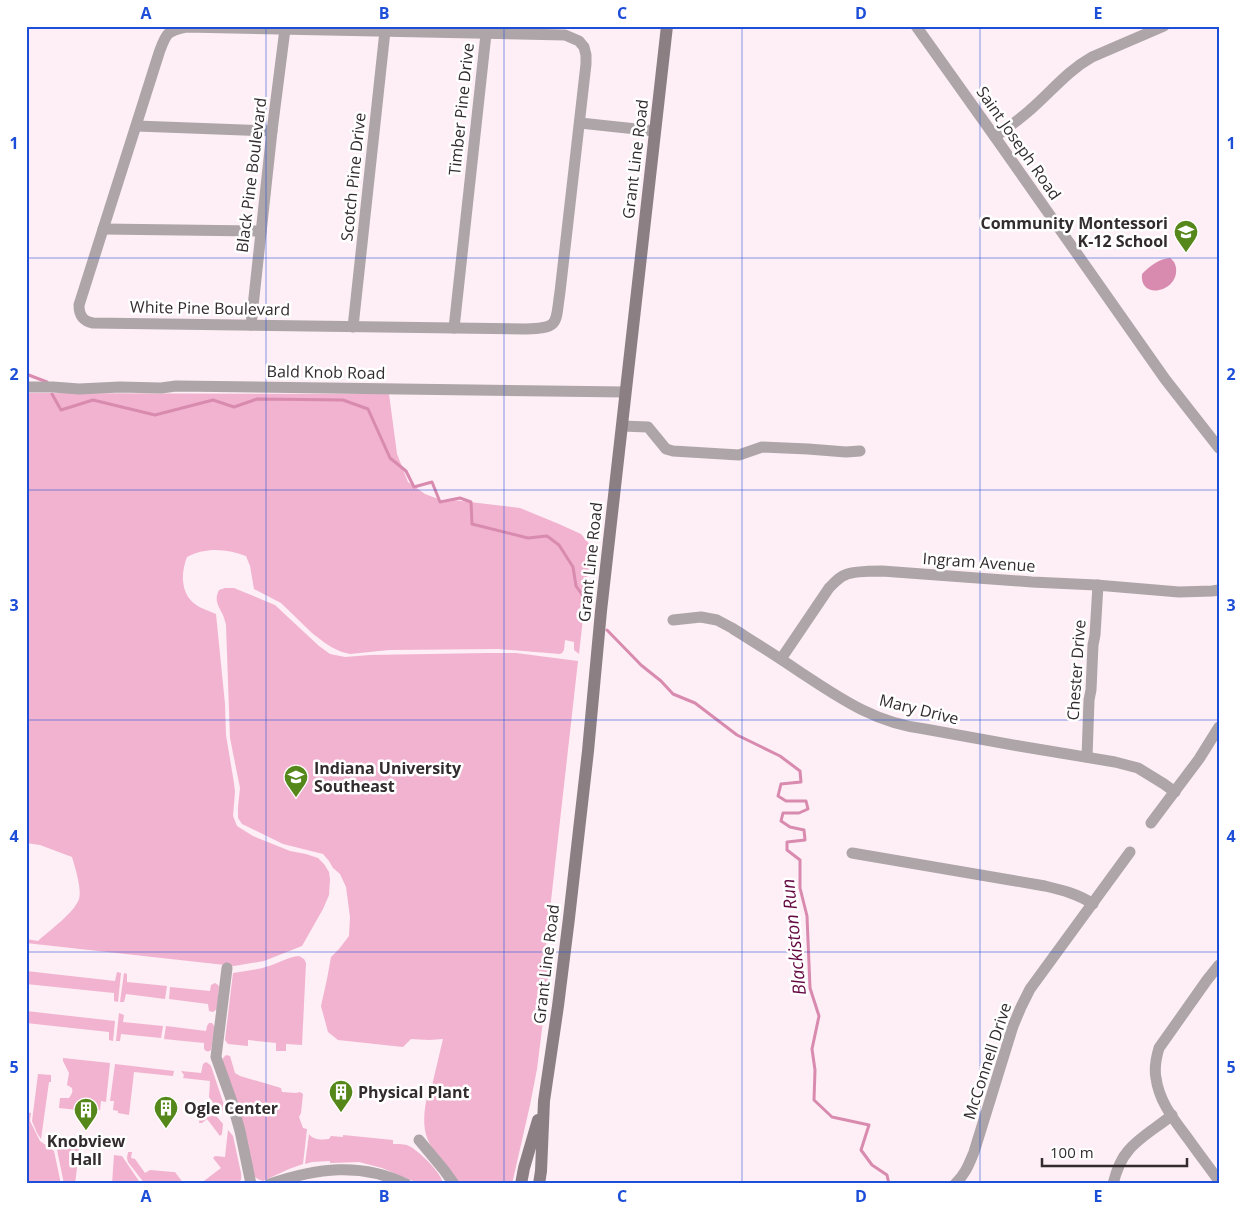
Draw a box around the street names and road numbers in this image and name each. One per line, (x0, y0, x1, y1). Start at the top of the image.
street label: Timber Pine Drive (443, 42, 479, 176)
street label: Saint Joseph Road (972, 82, 1066, 204)
street label: Black Pine Boulevard (231, 96, 271, 254)
street label: Grant Line Road (617, 98, 653, 220)
street label: Scotch Pine Drive (335, 112, 371, 242)
street label: White Pine Boulevard (130, 296, 290, 320)
street label: Bald Knob Road (267, 360, 385, 384)
street label: Grant Line Road (573, 501, 607, 623)
street label: Ingram Avenue (922, 547, 1036, 577)
street label: Chester Drive (1062, 619, 1090, 721)
street label: Mary Drive (877, 689, 961, 729)
street label: Grant Line Road (528, 903, 564, 1025)
street label: McConnell Drive (958, 1000, 1016, 1122)

